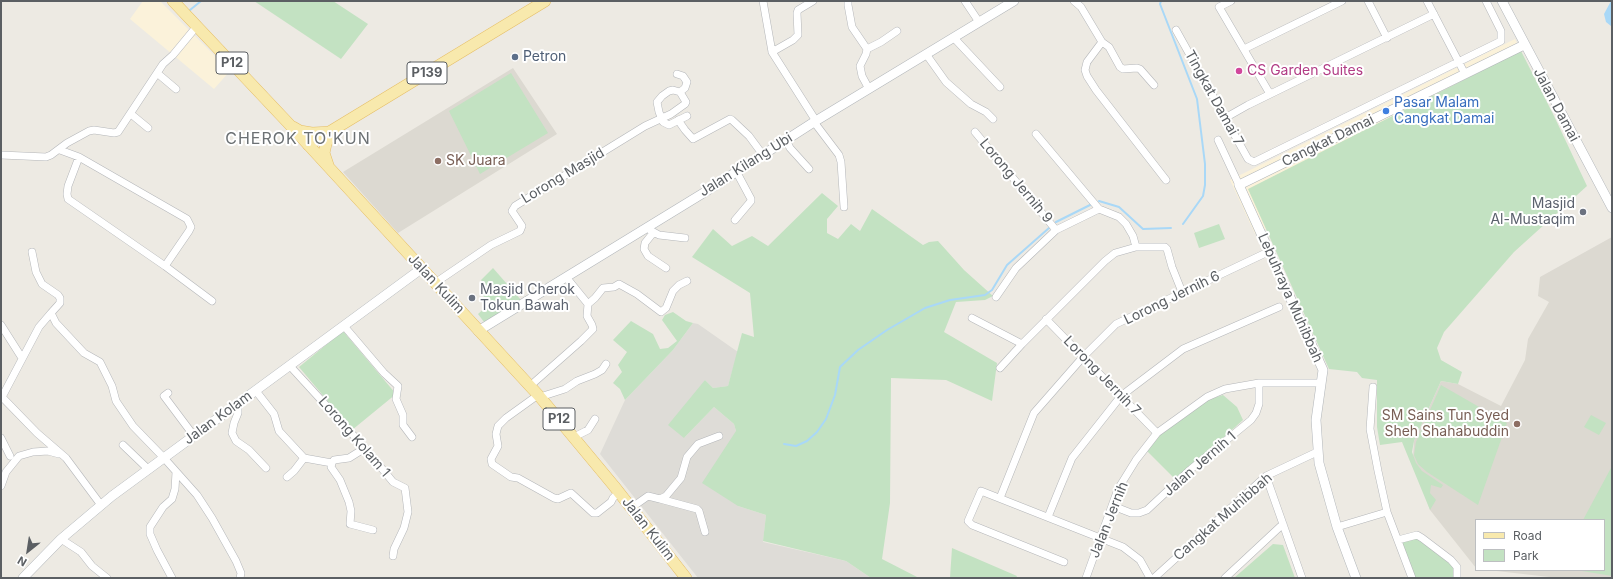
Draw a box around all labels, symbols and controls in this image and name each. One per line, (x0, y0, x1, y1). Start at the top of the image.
street label: Tingkat Damai 7 (1181, 47, 1247, 149)
place label: Petron (523, 49, 566, 65)
road number: P12 (216, 52, 248, 74)
marker: Petron (510, 52, 520, 62)
road number: P139 (407, 62, 447, 84)
place label: CS Garden Suites (1247, 63, 1363, 79)
street label: Jalan Damai (1530, 65, 1582, 145)
marker: CS Garden Suites (1234, 66, 1244, 76)
place label: Pasar Malam Cangkat Damai (1394, 95, 1494, 128)
marker: Pasar Malam Cangkat Damai (1381, 106, 1391, 116)
street label: Cangkat Damai (1279, 111, 1377, 171)
district label: CHEROK TO'KUN (225, 129, 371, 149)
street label: Jalan Kilang Ubi (696, 130, 796, 200)
street label: Lorong Jernih 9 (976, 135, 1056, 227)
street label: Lorong Masjid (518, 145, 608, 207)
place label: SK Juara (446, 153, 506, 169)
marker: SK Juara (433, 156, 443, 166)
place label: Masjid Al-Mustaqim (1490, 196, 1575, 228)
marker: Masjid Al-Mustaqim (1578, 207, 1588, 217)
street label: Lebuhraya Muhibbah (1254, 231, 1326, 365)
street label: Jalan Kulim (404, 251, 468, 317)
street label: Lorong Jernih 6 (1121, 267, 1223, 329)
place label: Masjid Cherok Tokun Bawah (480, 282, 575, 314)
marker: Masjid Cherok Tokun Bawah (467, 293, 477, 303)
street label: Lorong Jernih 7 (1060, 333, 1144, 419)
street label: Jalan Kolam (181, 388, 255, 448)
street label: Lorong Kolam 1 (315, 393, 393, 481)
road number: P12 (543, 408, 575, 430)
place label: SM Sains Tun Syed Sheh Shahabuddin (1382, 408, 1509, 440)
marker: SM Sains Tun Syed Sheh Shahabuddin (1512, 419, 1522, 429)
street label: Jalan Jernih 1 (1160, 428, 1240, 500)
street label: Cangkat Muhibbah (1170, 470, 1276, 564)
street label: Jalan Jernih (1086, 479, 1132, 561)
street label: Jalan Kulim (618, 494, 678, 564)
legend (1475, 519, 1605, 571)
text: Road (1513, 528, 1542, 543)
north arrow (8, 531, 48, 571)
text: Park (1513, 548, 1539, 563)
text: N (15, 553, 29, 570)

